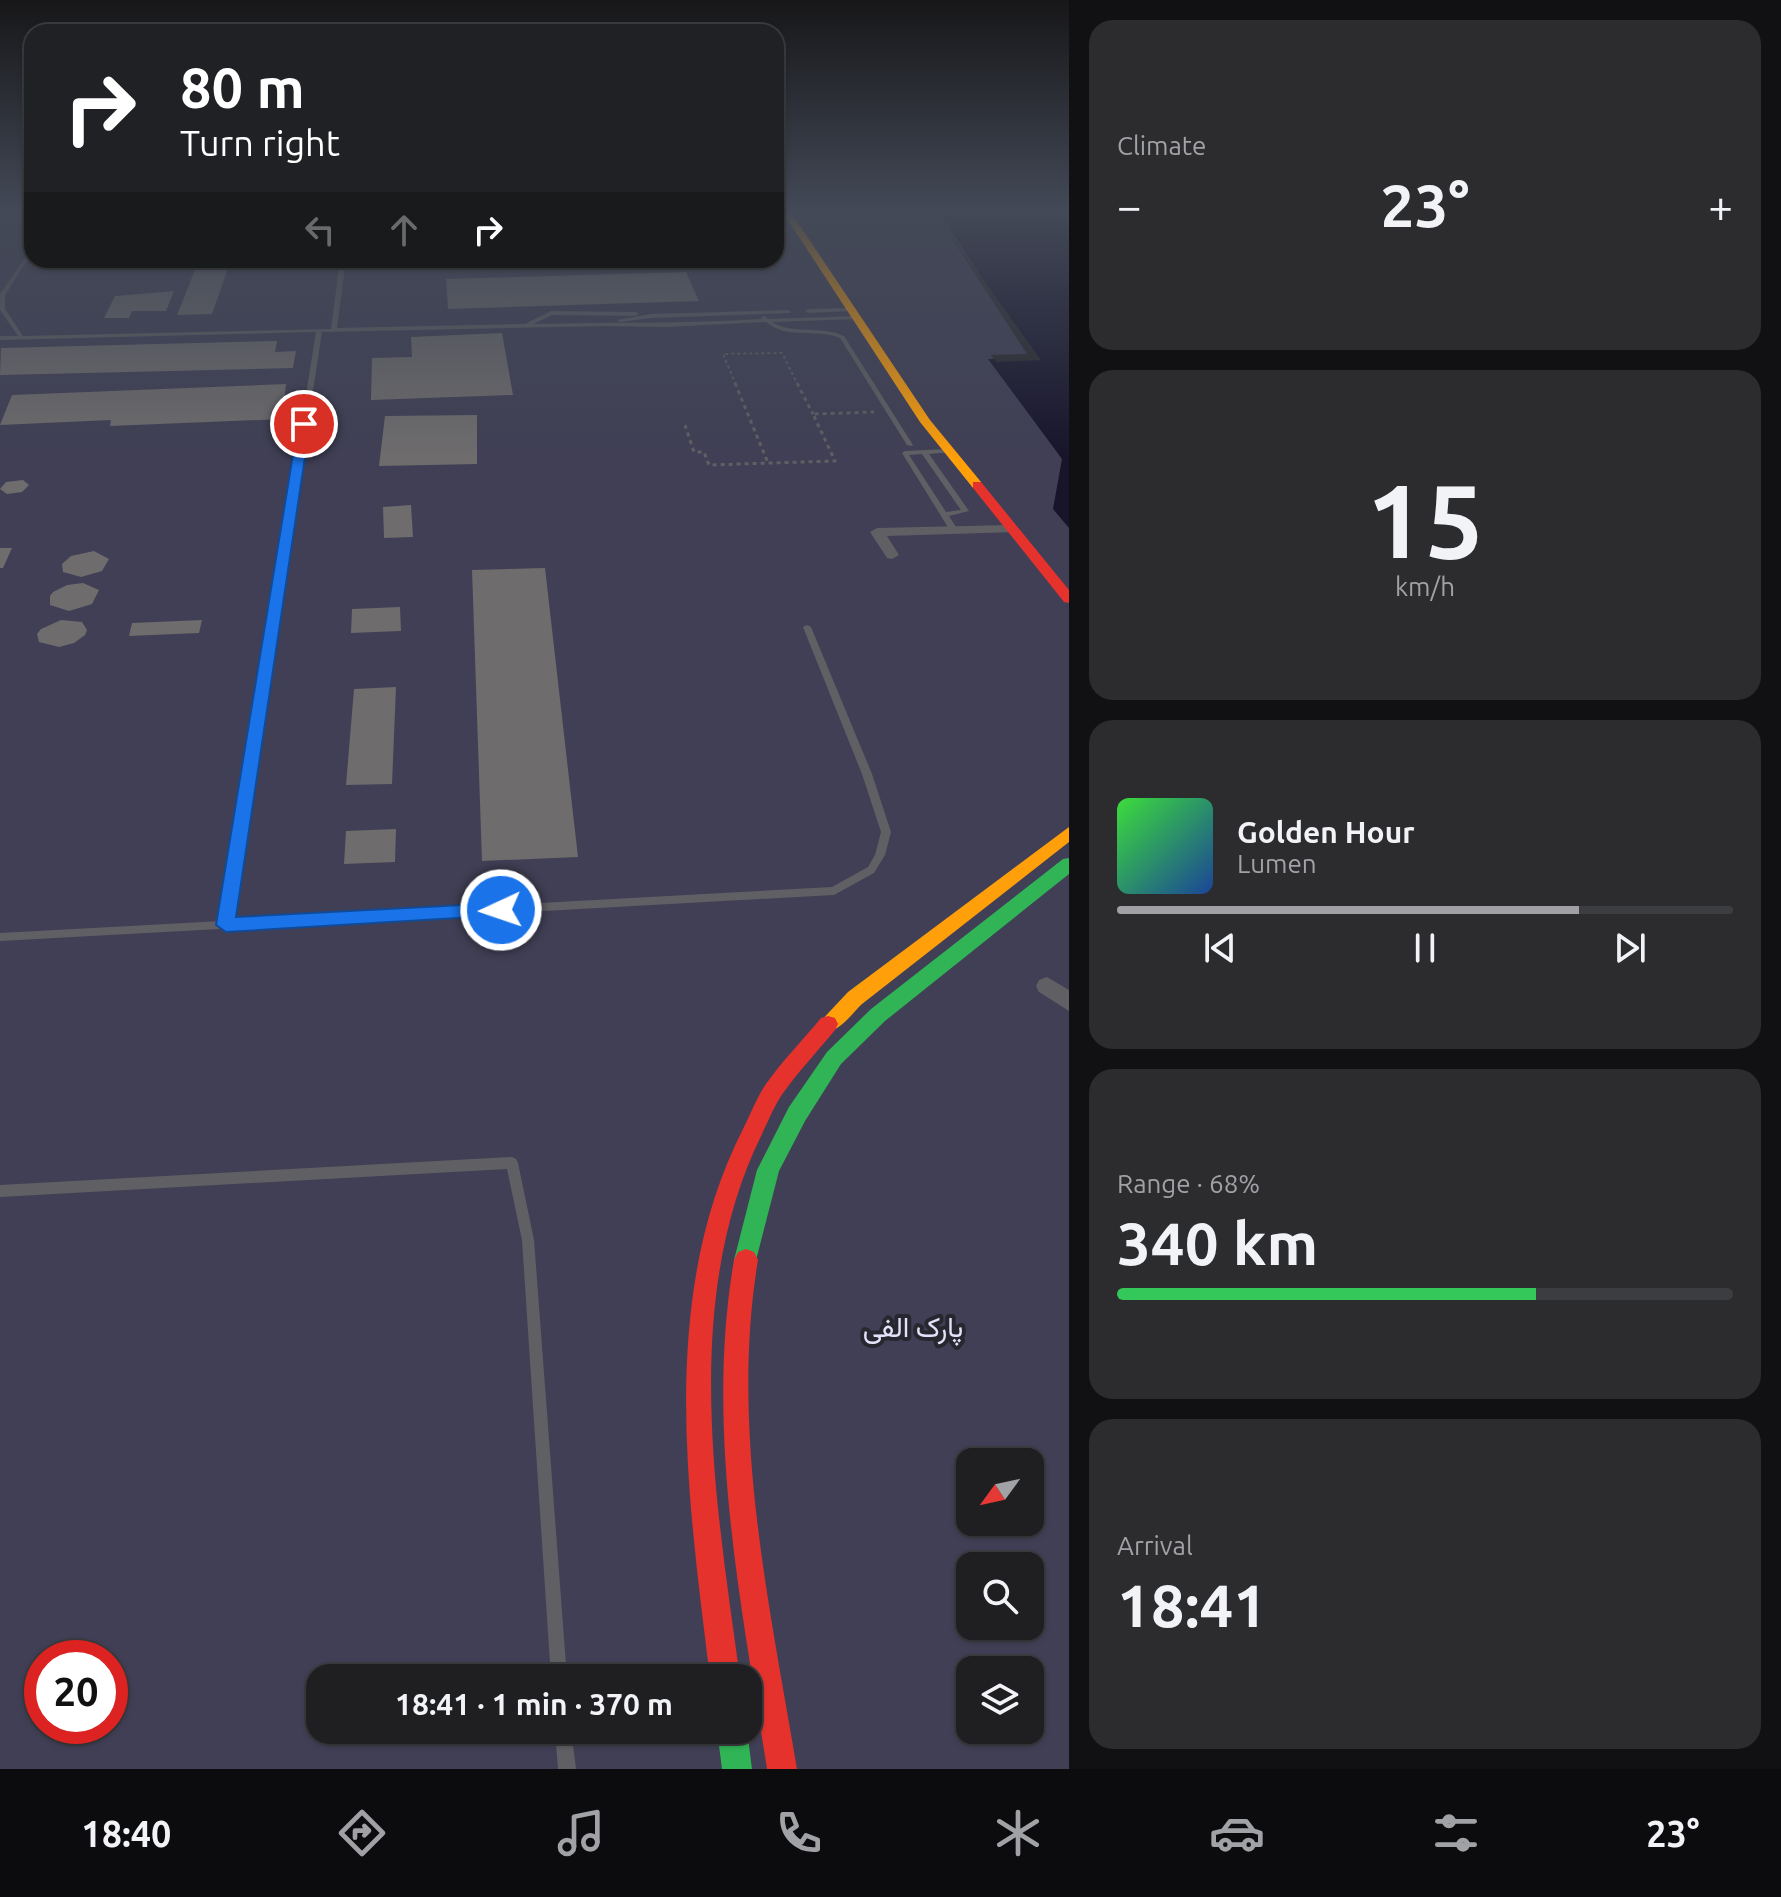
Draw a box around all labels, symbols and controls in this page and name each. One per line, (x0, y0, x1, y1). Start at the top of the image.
icon: right (48, 56, 152, 160)
text: 80 m (180, 56, 305, 119)
text: Turn right (180, 122, 340, 163)
text: Climate (1117, 131, 1206, 160)
text: 23° (1381, 171, 1469, 238)
text: − (1117, 181, 1142, 230)
text: + (1708, 181, 1733, 230)
icon: left (298, 208, 342, 252)
icon: ahead (382, 208, 426, 252)
icon: right (466, 208, 510, 252)
pin (270, 390, 338, 458)
icon: arrive (282, 402, 326, 446)
text: 15 (1366, 461, 1484, 578)
text: km/h (1395, 572, 1455, 601)
text: Golden Hour (1237, 815, 1415, 849)
text: Lumen (1237, 849, 1317, 878)
position arrow (459, 868, 543, 952)
icon: previous (1198, 926, 1242, 970)
icon: pause (1403, 926, 1447, 970)
icon: next (1608, 926, 1652, 970)
text: Range · 68% (1117, 1169, 1260, 1198)
text: 340 km (1117, 1209, 1318, 1276)
park label: پارک الفی (863, 1311, 963, 1346)
north arrow (956, 1448, 1044, 1536)
map controls (956, 1448, 1044, 1744)
text: Arrival (1117, 1531, 1193, 1560)
button: search (956, 1552, 1044, 1640)
text: 18:41 (1117, 1571, 1267, 1638)
speed limit sign: 20 (24, 1640, 128, 1744)
button: layers (956, 1656, 1044, 1744)
text: 18:41 · 1 min · 370 m (395, 1687, 673, 1721)
icon: directions (334, 1805, 390, 1861)
icon: music (553, 1805, 609, 1861)
icon: phone (771, 1805, 827, 1861)
icon: climate (990, 1805, 1046, 1861)
icon: car (1209, 1805, 1265, 1861)
icon: filters (1428, 1805, 1484, 1861)
text: 18:40 (81, 1813, 171, 1854)
text: 23° (1646, 1813, 1700, 1854)

